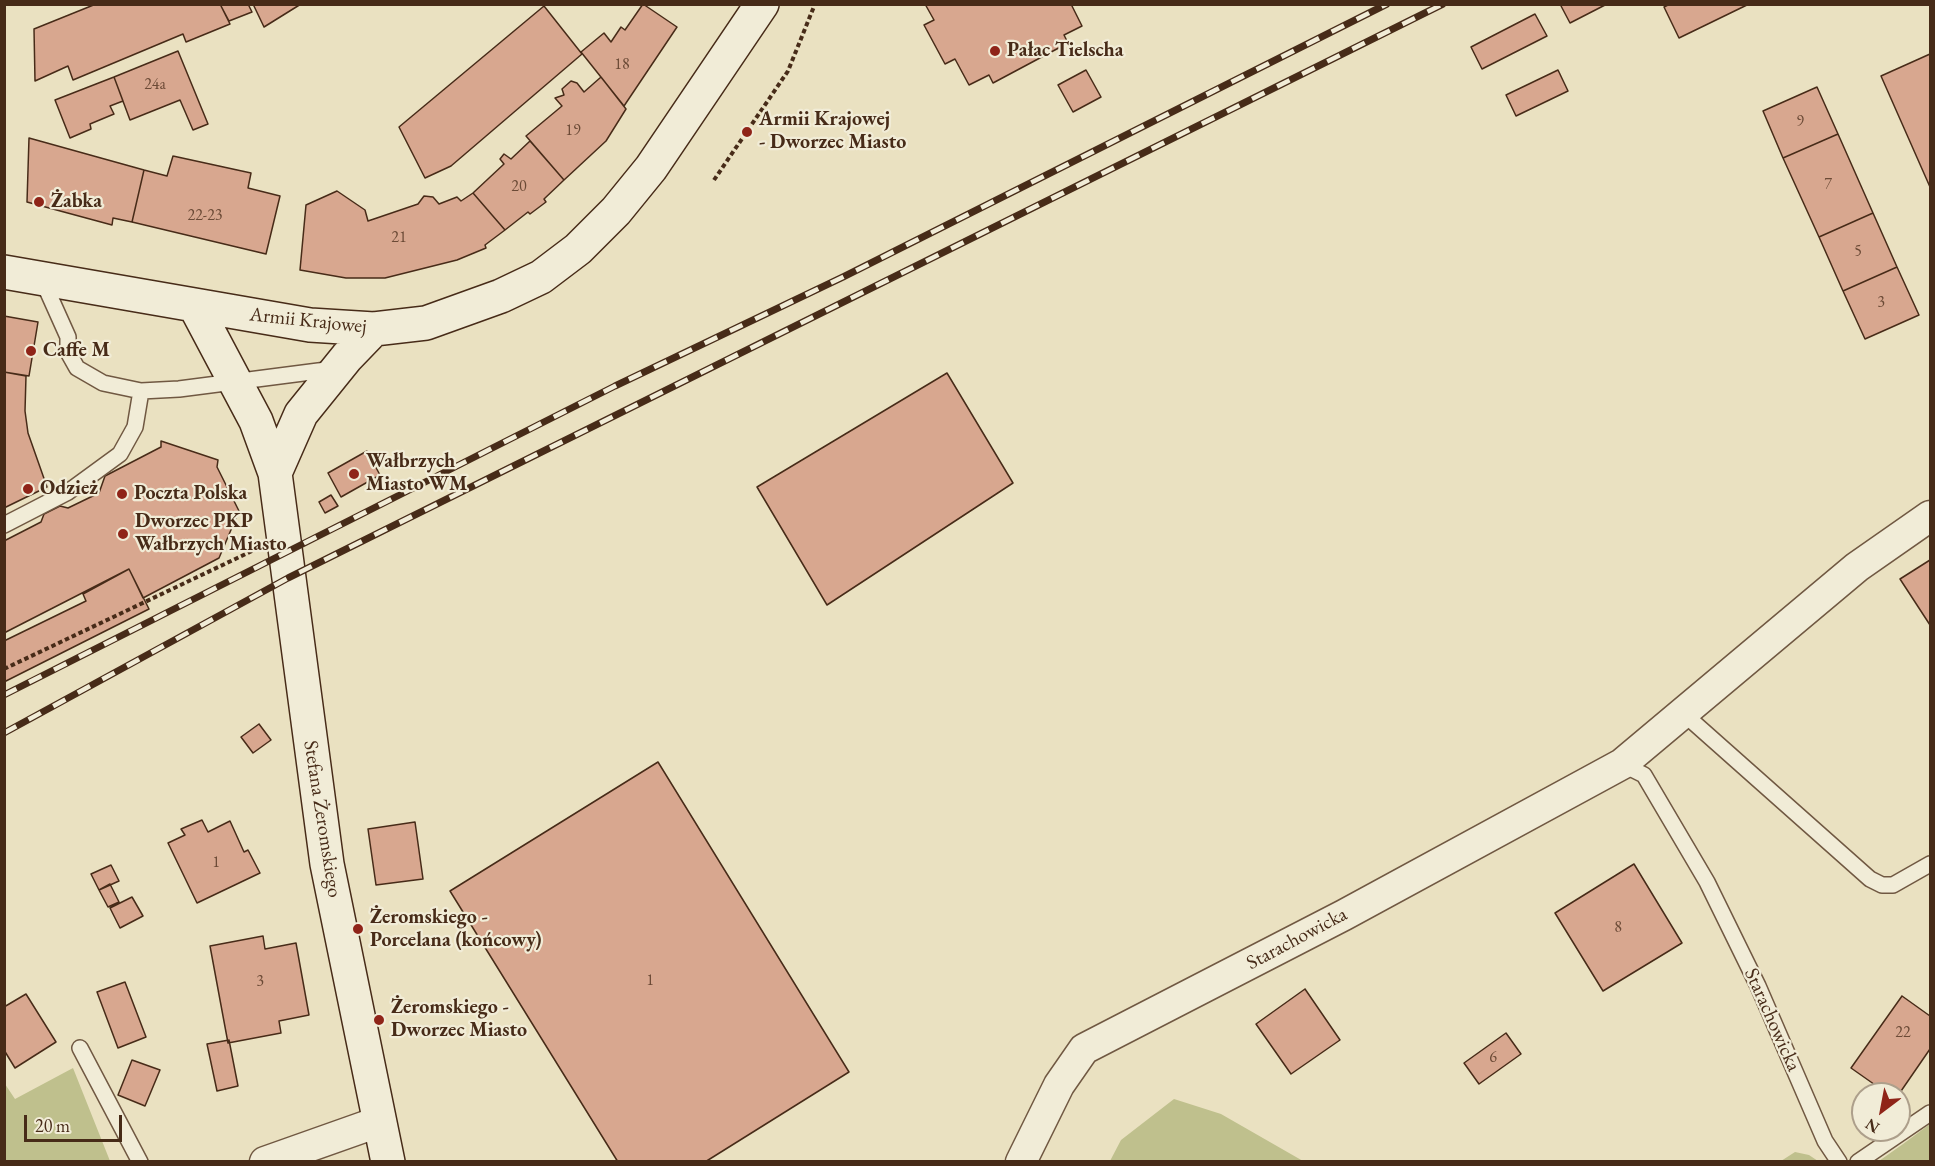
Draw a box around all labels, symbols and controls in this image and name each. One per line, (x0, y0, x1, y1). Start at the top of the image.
place label: Pałac Tielscha (1007, 39, 1124, 63)
marker: Pałac Tielscha (988, 44, 1002, 58)
house number: 18 (614, 55, 630, 75)
house number: 24a (144, 75, 166, 95)
place label: Armii Krajowej - Dworzec Miasto (759, 108, 906, 155)
house number: 9 (1796, 112, 1804, 132)
house number: 19 (565, 121, 581, 141)
marker: Armii Krajowej - Dworzec Miasto (740, 125, 754, 139)
house number: 7 (1824, 175, 1832, 195)
house number: 20 (511, 177, 527, 197)
place label: Żabka (51, 190, 102, 214)
marker: Żabka (32, 195, 46, 209)
house number: 22-23 (187, 206, 223, 226)
house number: 21 (391, 228, 407, 248)
house number: 5 (1854, 242, 1862, 262)
house number: 3 (1877, 293, 1885, 313)
street label: Armii Krajowej (248, 303, 368, 339)
place label: Caffe M (43, 339, 110, 363)
marker: Caffe M (24, 344, 38, 358)
place label: Wałbrzych Miasto WM (366, 450, 467, 497)
marker: Wałbrzych Miasto WM (347, 467, 361, 481)
place label: Odzież (40, 477, 98, 501)
marker: Odzież (21, 482, 35, 496)
place label: Poczta Polska (134, 482, 247, 506)
marker: Poczta Polska (115, 487, 129, 501)
place label: Dworzec PKP Wałbrzych Miasto (135, 510, 287, 557)
marker: Dworzec PKP Wałbrzych Miasto (116, 527, 130, 541)
street label: Stefana Żeromskiego (298, 739, 346, 899)
house number: 1 (212, 853, 220, 873)
street label: Starachowicka (1243, 902, 1351, 976)
place label: Żeromskiego - Porcelana (końcowy) (370, 906, 542, 953)
house number: 8 (1614, 918, 1622, 938)
marker: Żeromskiego - Porcelana (końcowy) (351, 922, 365, 936)
street label: Starachowicka (1739, 965, 1805, 1075)
house number: 1 (646, 971, 654, 991)
house number: 3 (256, 972, 264, 992)
place label: Żeromskiego - Dworzec Miasto (391, 996, 527, 1043)
marker: Żeromskiego - Dworzec Miasto (372, 1013, 386, 1027)
house number: 22 (1895, 1023, 1911, 1043)
house number: 6 (1489, 1048, 1497, 1068)
north arrow (1851, 1082, 1911, 1142)
scale bar (27, 1103, 124, 1141)
text: 20 m (35, 1114, 70, 1137)
text: N (1861, 1114, 1883, 1138)

